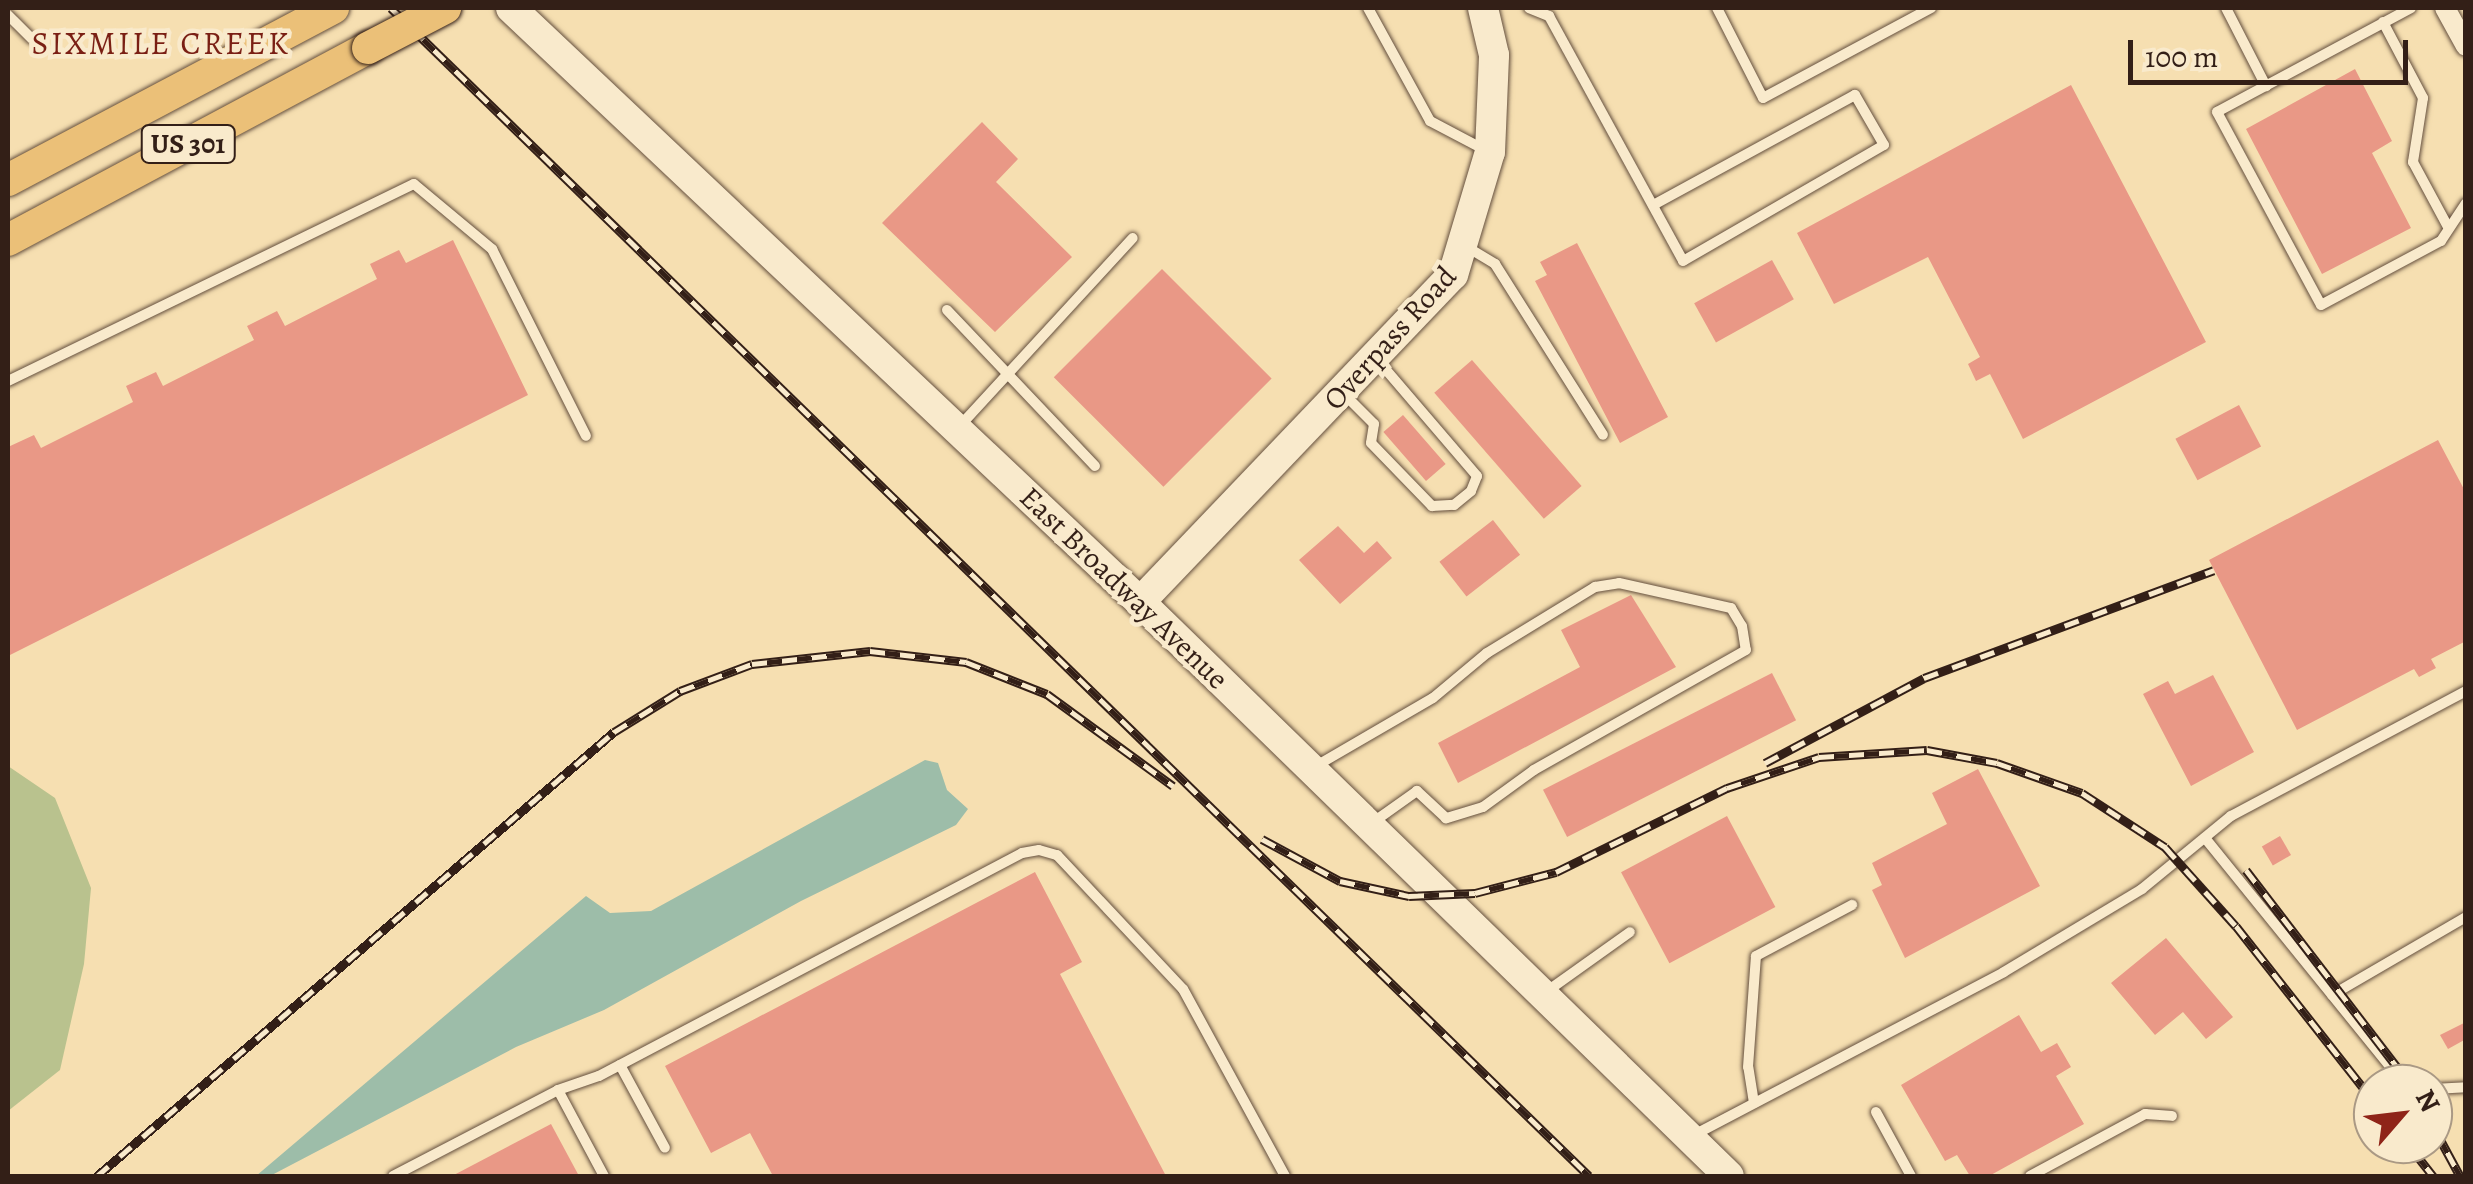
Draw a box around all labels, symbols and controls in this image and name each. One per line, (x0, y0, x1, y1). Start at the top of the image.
scale bar (2133, 20, 2413, 82)
district label: SIXMILE CREEK (32, 24, 290, 62)
text: 100 m (2145, 37, 2218, 77)
road number: US 301 (140, 121, 236, 167)
street label: Overpass Road (1316, 259, 1464, 417)
street label: East Broadway Avenue (1012, 479, 1236, 697)
north arrow (2353, 1064, 2453, 1164)
text: N (2406, 1083, 2449, 1119)

